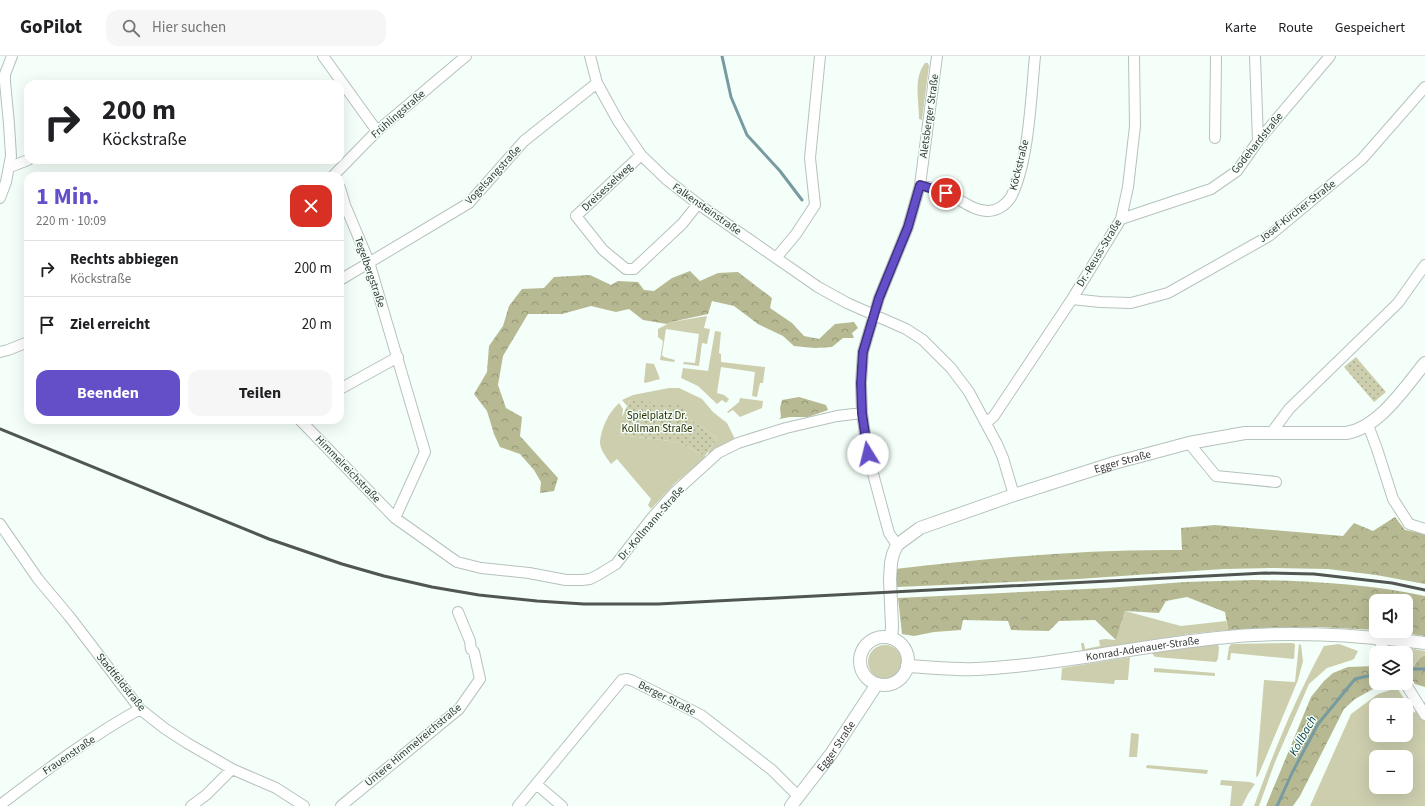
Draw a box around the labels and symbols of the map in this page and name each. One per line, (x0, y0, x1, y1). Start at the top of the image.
street label: Aletsberger Straße (916, 72, 942, 159)
street label: Frühlingstraße (368, 86, 429, 142)
street label: Godehardstraße (1228, 109, 1287, 177)
street label: Köckstraße (1005, 138, 1033, 192)
street label: Vogelsangstraße (462, 142, 525, 208)
street label: Dreisesselweg (578, 159, 636, 215)
pin (929, 176, 963, 210)
street label: Josef-Kircher-Straße (1255, 176, 1339, 246)
street label: Falkensteinstraße (669, 180, 745, 239)
street label: Dr.-Reuss-Straße (1073, 216, 1125, 290)
street label: Tegelbergstraße (351, 235, 389, 310)
park label: Spielplatz Dr. Kollman Straße (622, 408, 693, 436)
street label: Himmelreichstraße (312, 432, 384, 506)
position arrow (847, 433, 889, 475)
street label: Egger Straße (1092, 446, 1153, 476)
street label: Dr.-Kollmann-Straße (614, 482, 688, 563)
street label: Konrad-Adenauer-Straße (1085, 632, 1201, 664)
street label: Stadtfeldstraße (93, 650, 149, 715)
street label: Berger Straße (636, 677, 699, 719)
street label: Untere Himmelreichstraße (362, 700, 465, 790)
water label: Kollbach (1285, 713, 1321, 759)
street label: Egger Straße (813, 717, 859, 774)
street label: Frauenstraße (40, 731, 99, 778)

